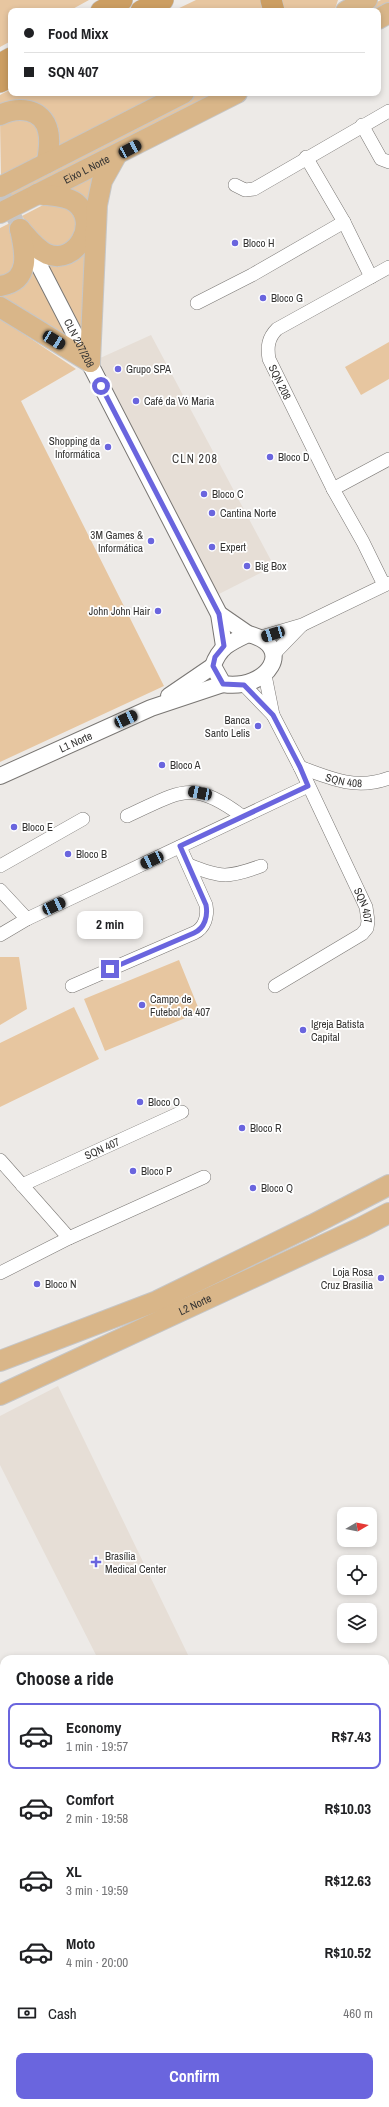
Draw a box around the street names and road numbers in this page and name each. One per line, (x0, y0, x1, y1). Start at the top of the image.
street label: Eixo L Norte (61, 152, 112, 187)
street label: CLN 207/208 (61, 316, 98, 370)
street label: SQN 208 (266, 362, 294, 402)
street label: L1 Norte (57, 728, 94, 755)
street label: SQN 408 (324, 770, 362, 790)
street label: SQN 407 (351, 885, 375, 924)
street label: SQN 407 (82, 1134, 122, 1163)
street label: L2 Norte (176, 1291, 214, 1318)

